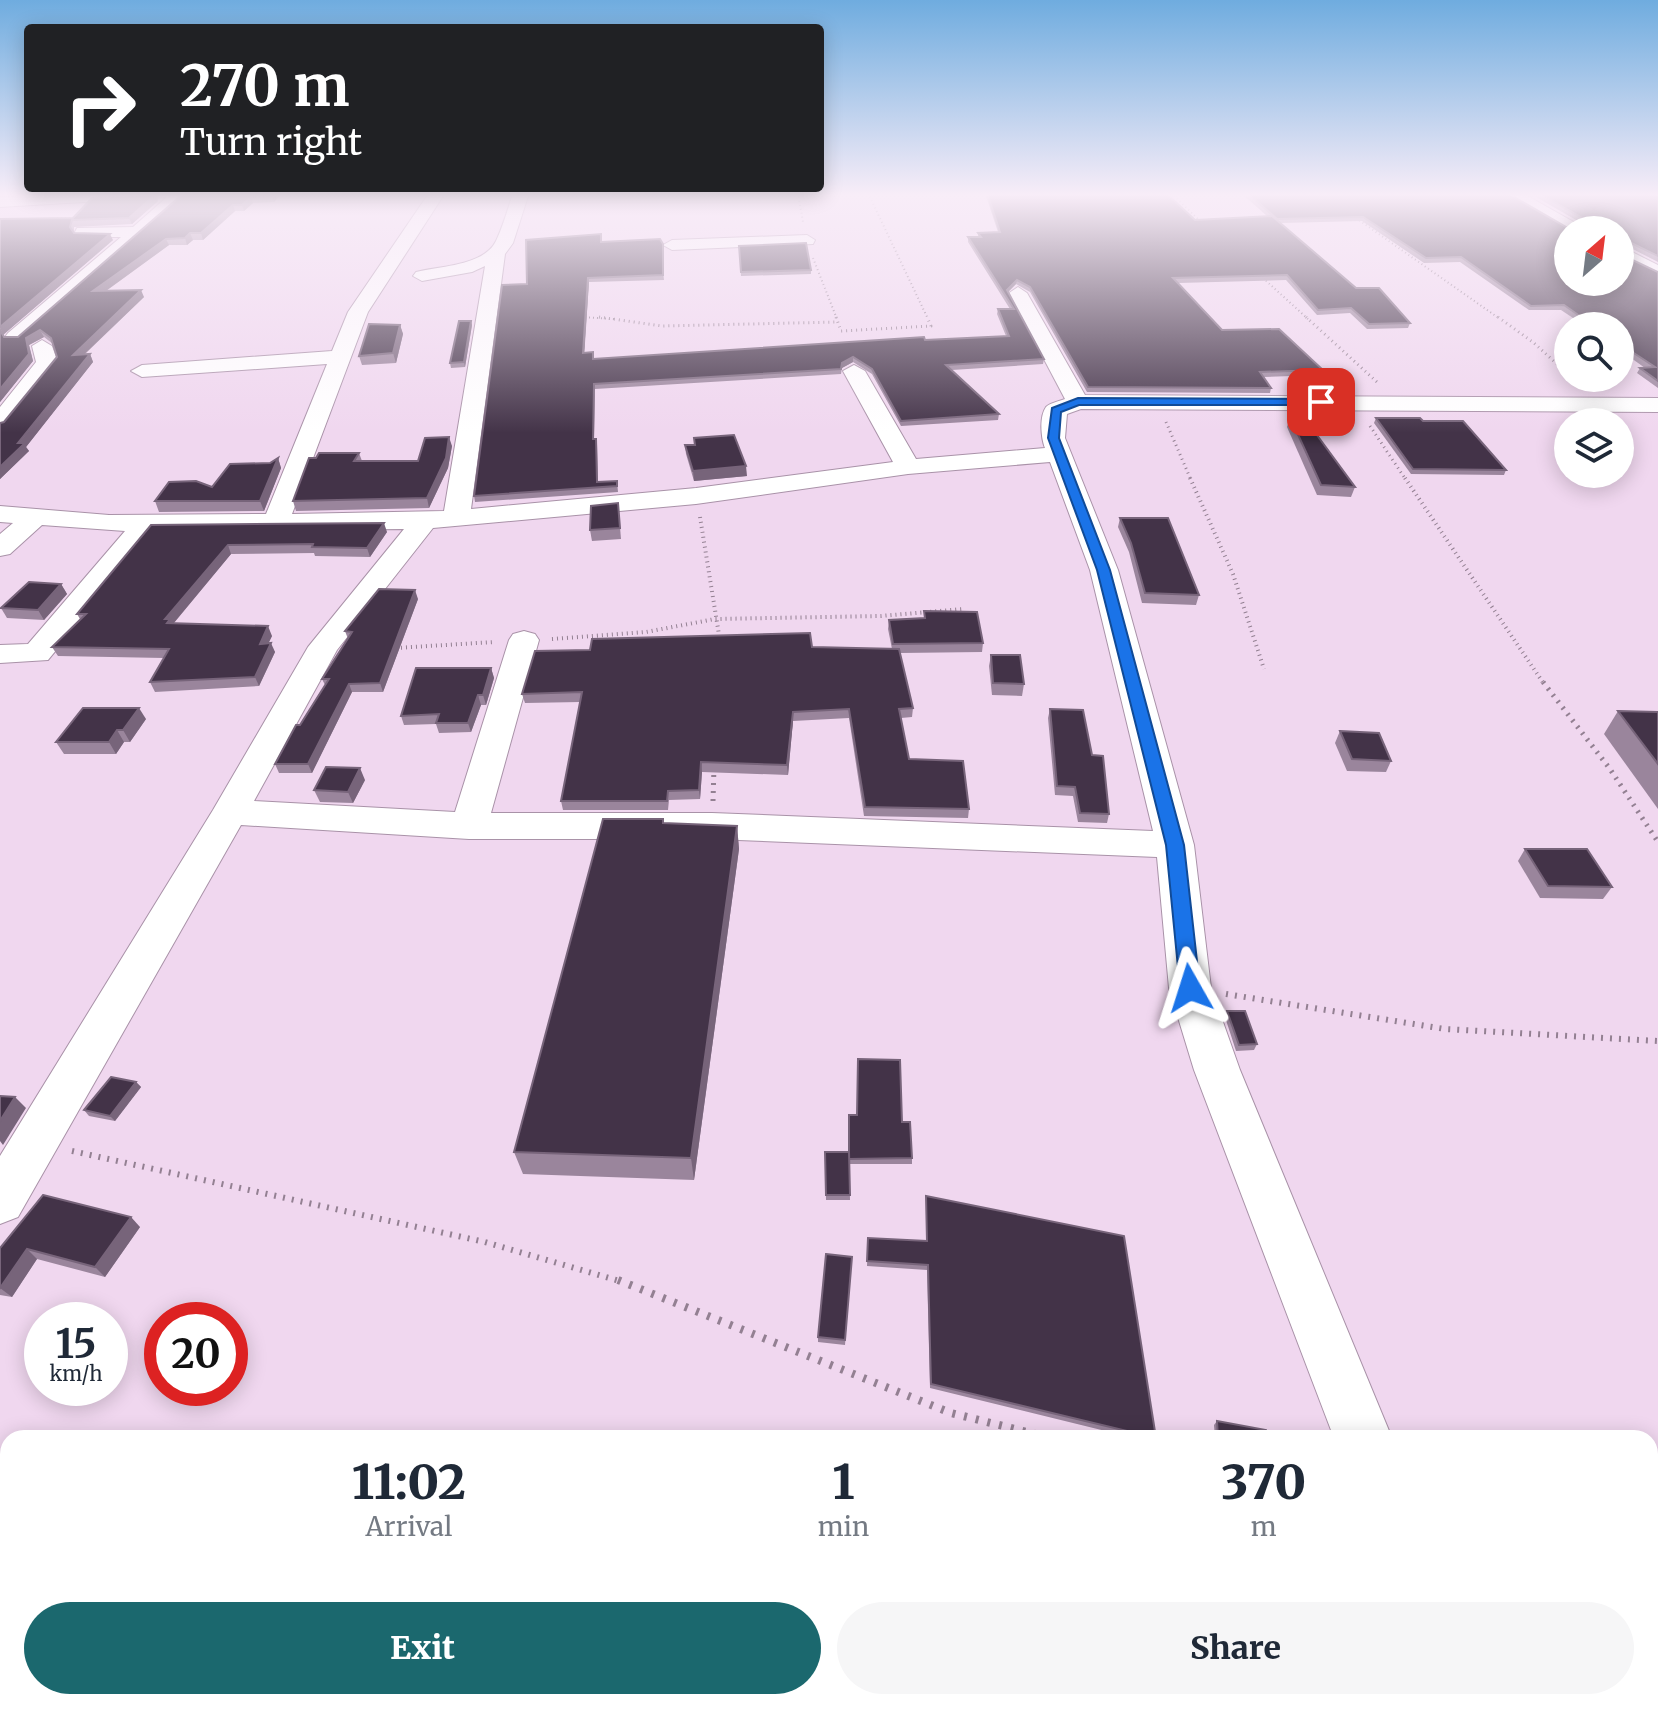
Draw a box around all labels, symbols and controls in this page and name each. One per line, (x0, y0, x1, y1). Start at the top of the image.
text: 270 m (180, 51, 350, 121)
icon: right (48, 56, 152, 160)
text: Turn right (180, 120, 362, 165)
north arrow (1554, 216, 1634, 296)
map controls (1554, 216, 1634, 488)
button: search (1554, 312, 1634, 392)
pin (1287, 368, 1355, 436)
icon: arrive (1299, 380, 1343, 424)
button: layers (1554, 408, 1634, 488)
position arrow (1148, 946, 1232, 1030)
speed limit sign: 20 (144, 1302, 248, 1406)
text: 15 (56, 1319, 96, 1369)
text: km/h (50, 1361, 102, 1386)
text: 11:02 (352, 1452, 466, 1512)
text: 1 (832, 1452, 855, 1512)
text: 370 (1221, 1452, 1306, 1512)
text: Arrival (365, 1510, 452, 1543)
text: min (818, 1510, 869, 1543)
text: m (1251, 1510, 1277, 1543)
button: Exit (24, 1602, 821, 1694)
button: Share (837, 1602, 1634, 1694)

